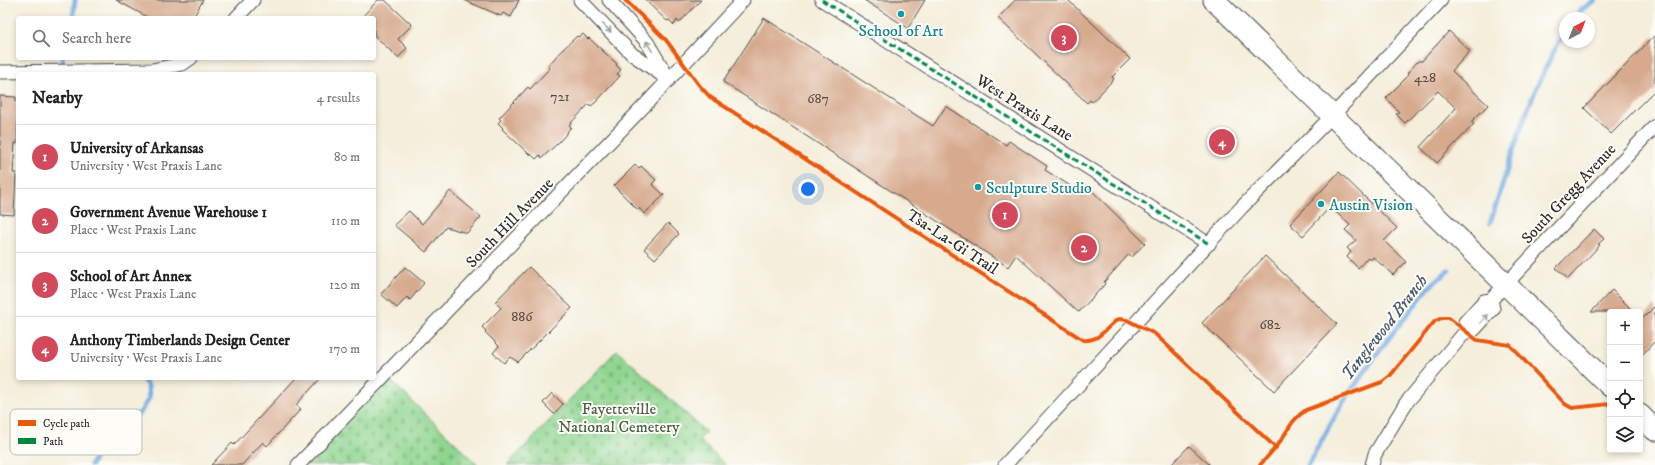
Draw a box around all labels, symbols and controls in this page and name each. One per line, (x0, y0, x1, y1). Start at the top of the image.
marker: School of Art (896, 9, 906, 19)
north arrow (1559, 12, 1595, 48)
search box (16, 16, 376, 60)
place label: School of Art (859, 21, 943, 41)
one-way arrow (602, 23, 612, 33)
pin: 3 (1051, 23, 1077, 53)
icon: search (30, 27, 52, 49)
text: Search here (62, 29, 131, 48)
one-way arrow (645, 40, 653, 52)
house number: 428 (1414, 69, 1436, 87)
street label: West Praxis Lane (971, 70, 1077, 146)
text: Nearby (32, 87, 82, 109)
house number: 721 (550, 88, 570, 106)
text: 4 results (317, 90, 360, 106)
house number: 687 (807, 90, 829, 108)
pin: 4 (1209, 127, 1235, 157)
text: University of Arkansas (70, 139, 204, 158)
street label: South Gregg Avenue (1517, 139, 1621, 248)
text: 1 (43, 149, 47, 165)
text: 80 m (334, 149, 360, 165)
text: University · West Praxis Lane (70, 158, 222, 174)
street label: South Hill Avenue (462, 173, 558, 272)
place label: Sculpture Studio (986, 178, 1092, 198)
your location (798, 179, 818, 199)
marker: Sculpture Studio (973, 182, 983, 192)
place label: Austin Vision (1329, 195, 1414, 215)
marker: Austin Vision (1316, 199, 1326, 209)
pin: 1 (992, 200, 1018, 230)
text: Government Avenue Warehouse 1 (70, 203, 267, 222)
street label: Tsa-La-Gi Trail (903, 205, 1002, 279)
text: 2 (42, 213, 48, 229)
text: 110 m (331, 213, 360, 229)
text: Place · West Praxis Lane (70, 222, 196, 238)
pin: 2 (1071, 233, 1097, 263)
text: School of Art Annex (70, 267, 192, 286)
water label: Tanglewood Branch (1337, 270, 1433, 385)
text: 3 (43, 277, 47, 293)
text: 120 m (329, 277, 360, 293)
text: Place · West Praxis Lane (70, 286, 196, 302)
house number: 886 (511, 308, 533, 326)
map controls (1607, 309, 1643, 453)
button: + (1607, 309, 1643, 345)
one-way arrow (1479, 314, 1489, 324)
house number: 682 (1259, 316, 1281, 334)
text: Anthony Timberlands Design Center (70, 331, 290, 350)
text: 4 (41, 341, 49, 357)
text: 170 m (329, 341, 360, 357)
button: − (1607, 345, 1643, 381)
text: University · West Praxis Lane (70, 350, 222, 366)
button: locate (1607, 381, 1643, 417)
park label: Fayetteville National Cemetery (558, 399, 680, 437)
legend (10, 409, 142, 455)
text: Cycle path (43, 417, 90, 431)
button: layers (1607, 417, 1643, 453)
text: Path (43, 435, 64, 449)

